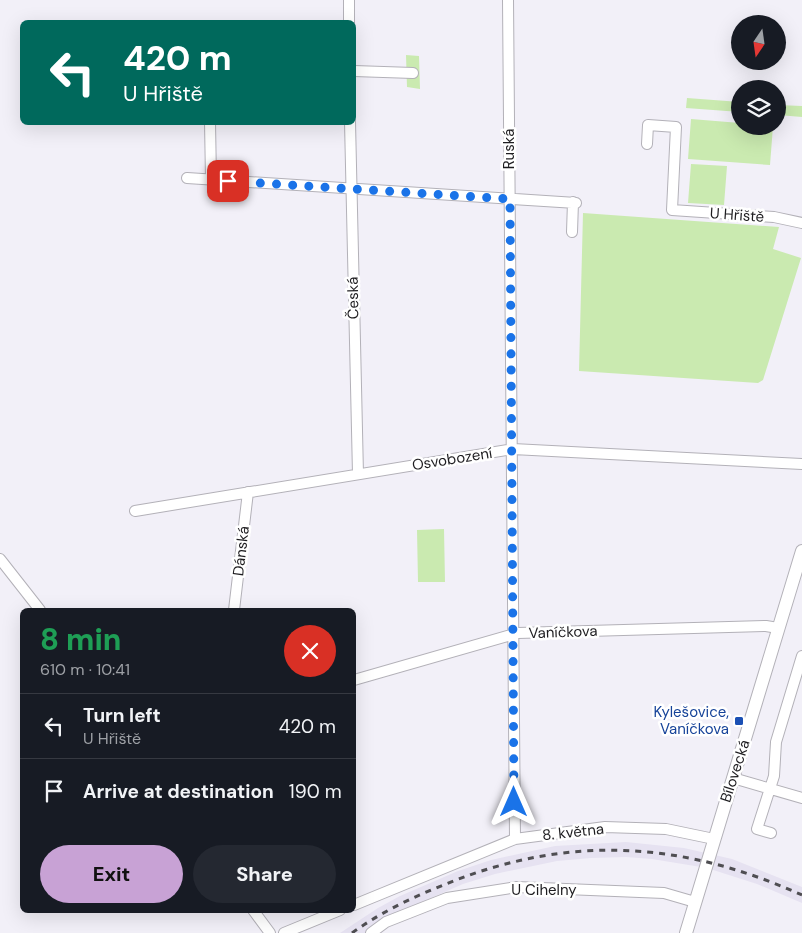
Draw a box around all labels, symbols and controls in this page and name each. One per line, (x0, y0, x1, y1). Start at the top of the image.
north arrow (731, 15, 786, 70)
map controls (731, 15, 786, 135)
text: 420 m (123, 35, 232, 81)
icon: left (40, 40, 105, 105)
text: U Hřiště (123, 79, 203, 108)
button: layers (731, 80, 786, 135)
street label: Ruská (499, 129, 519, 169)
pin (207, 160, 249, 202)
icon: arrive (214, 167, 242, 195)
street label: U Hřiště (709, 203, 765, 227)
street label: Česká (343, 277, 363, 319)
street label: Osvobození (411, 443, 494, 475)
street label: Dánská (228, 525, 254, 577)
text: 8 min (40, 620, 121, 659)
street label: Vaníčkova (528, 621, 598, 643)
button: close (284, 625, 336, 677)
text: 610 m · 10:41 (40, 659, 130, 680)
place label: Kylešovice, Vaníčkova (653, 702, 729, 739)
text: Turn left (83, 703, 161, 728)
icon: left (40, 712, 68, 740)
text: 420 m (279, 714, 336, 739)
marker: Kylešovice, Vaníčkova (733, 715, 745, 727)
text: U Hřiště (83, 728, 141, 749)
street label: Bílovecká (716, 737, 754, 805)
position arrow (487, 775, 539, 827)
icon: arrive (40, 777, 68, 805)
text: Arrive at destination (83, 779, 274, 804)
text: 190 m (289, 779, 342, 804)
street label: 8. května (541, 819, 605, 845)
button: Exit (40, 845, 183, 903)
button: Share (193, 845, 336, 903)
street label: U Cihelny (511, 880, 577, 900)

